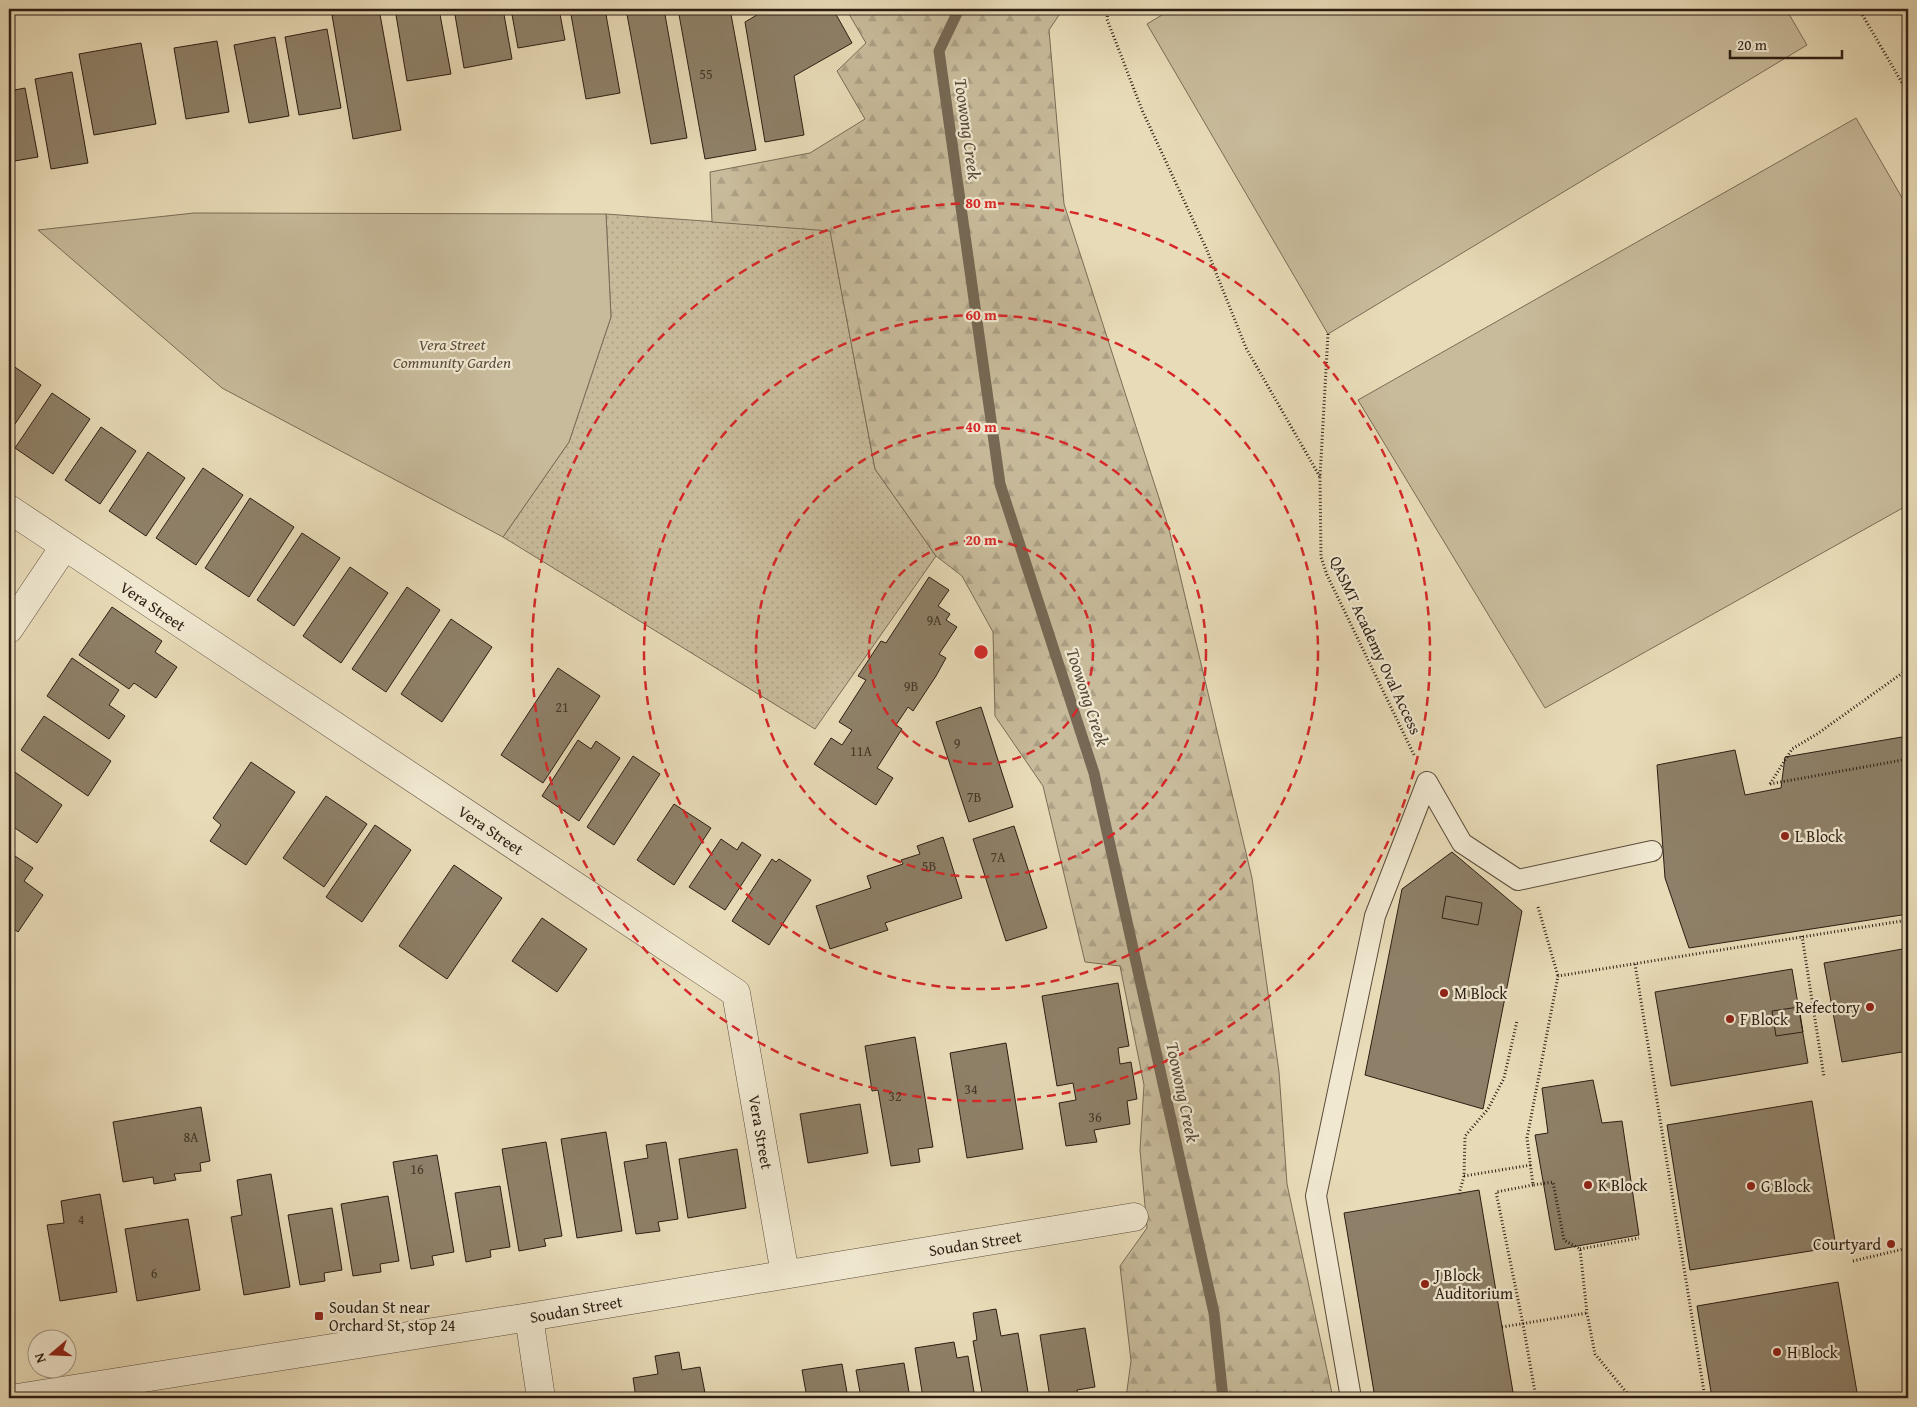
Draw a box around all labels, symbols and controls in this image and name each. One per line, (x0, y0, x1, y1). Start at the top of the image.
scale bar (1730, 28, 1842, 60)
text: 20 m (1737, 34, 1768, 55)
house number: 55 (699, 64, 713, 84)
water label: Toowong Creek (948, 77, 989, 182)
text: 80 m (965, 192, 997, 213)
text: 60 m (965, 304, 997, 325)
park label: Vera Street Community Garden (393, 332, 511, 374)
text: 40 m (965, 416, 997, 437)
text: 20 m (965, 529, 997, 550)
street label: QASMT Academy Oval Access (1324, 552, 1428, 738)
street label: Vera Street (115, 575, 191, 637)
house number: 9A (926, 610, 942, 630)
centre of rings (972, 643, 990, 661)
water label: Toowong Creek (1059, 644, 1117, 751)
house number: 9B (904, 676, 918, 696)
house number: 21 (555, 697, 569, 717)
house number: 9 (954, 733, 961, 753)
house number: 11A (850, 741, 872, 761)
house number: 7B (967, 787, 981, 807)
street label: Vera Street (453, 799, 529, 861)
place label: L Block (1795, 824, 1844, 848)
marker: L Block (1779, 830, 1791, 842)
house number: 7A (990, 847, 1006, 867)
house number: 5B (922, 856, 936, 876)
place label: M Block (1454, 981, 1508, 1005)
marker: M Block (1438, 987, 1450, 999)
place label: Refectory (1795, 995, 1860, 1019)
marker: Refectory (1864, 1001, 1876, 1013)
place label: F Block (1740, 1007, 1789, 1031)
marker: F Block (1724, 1013, 1736, 1025)
water label: Toowong Creek (1159, 1039, 1207, 1146)
house number: 34 (964, 1079, 978, 1099)
house number: 32 (888, 1086, 902, 1106)
street label: Vera Street (743, 1093, 779, 1171)
house number: 36 (1088, 1107, 1102, 1127)
house number: 8A (183, 1127, 199, 1147)
house number: 16 (410, 1159, 424, 1179)
place label: K Block (1598, 1173, 1649, 1197)
place label: G Block (1761, 1174, 1812, 1198)
marker: K Block (1582, 1179, 1594, 1191)
marker: G Block (1745, 1180, 1757, 1192)
house number: 4 (78, 1209, 85, 1229)
street label: Soudan Street (927, 1224, 1024, 1262)
place label: Courtyard (1813, 1232, 1881, 1256)
marker: Courtyard (1885, 1238, 1897, 1250)
house number: 6 (151, 1263, 158, 1283)
place label: J Block Auditorium (1433, 1263, 1513, 1305)
marker: J Block Auditorium (1419, 1278, 1431, 1290)
street label: Soudan Street (528, 1289, 625, 1329)
place label: Soudan St near Orchard St, stop 24 (329, 1295, 456, 1337)
marker: Soudan St near Orchard St, stop 24 (313, 1310, 325, 1322)
north arrow (28, 1330, 78, 1380)
place label: H Block (1787, 1340, 1839, 1364)
marker: H Block (1771, 1346, 1783, 1358)
text: N (29, 1350, 51, 1366)

